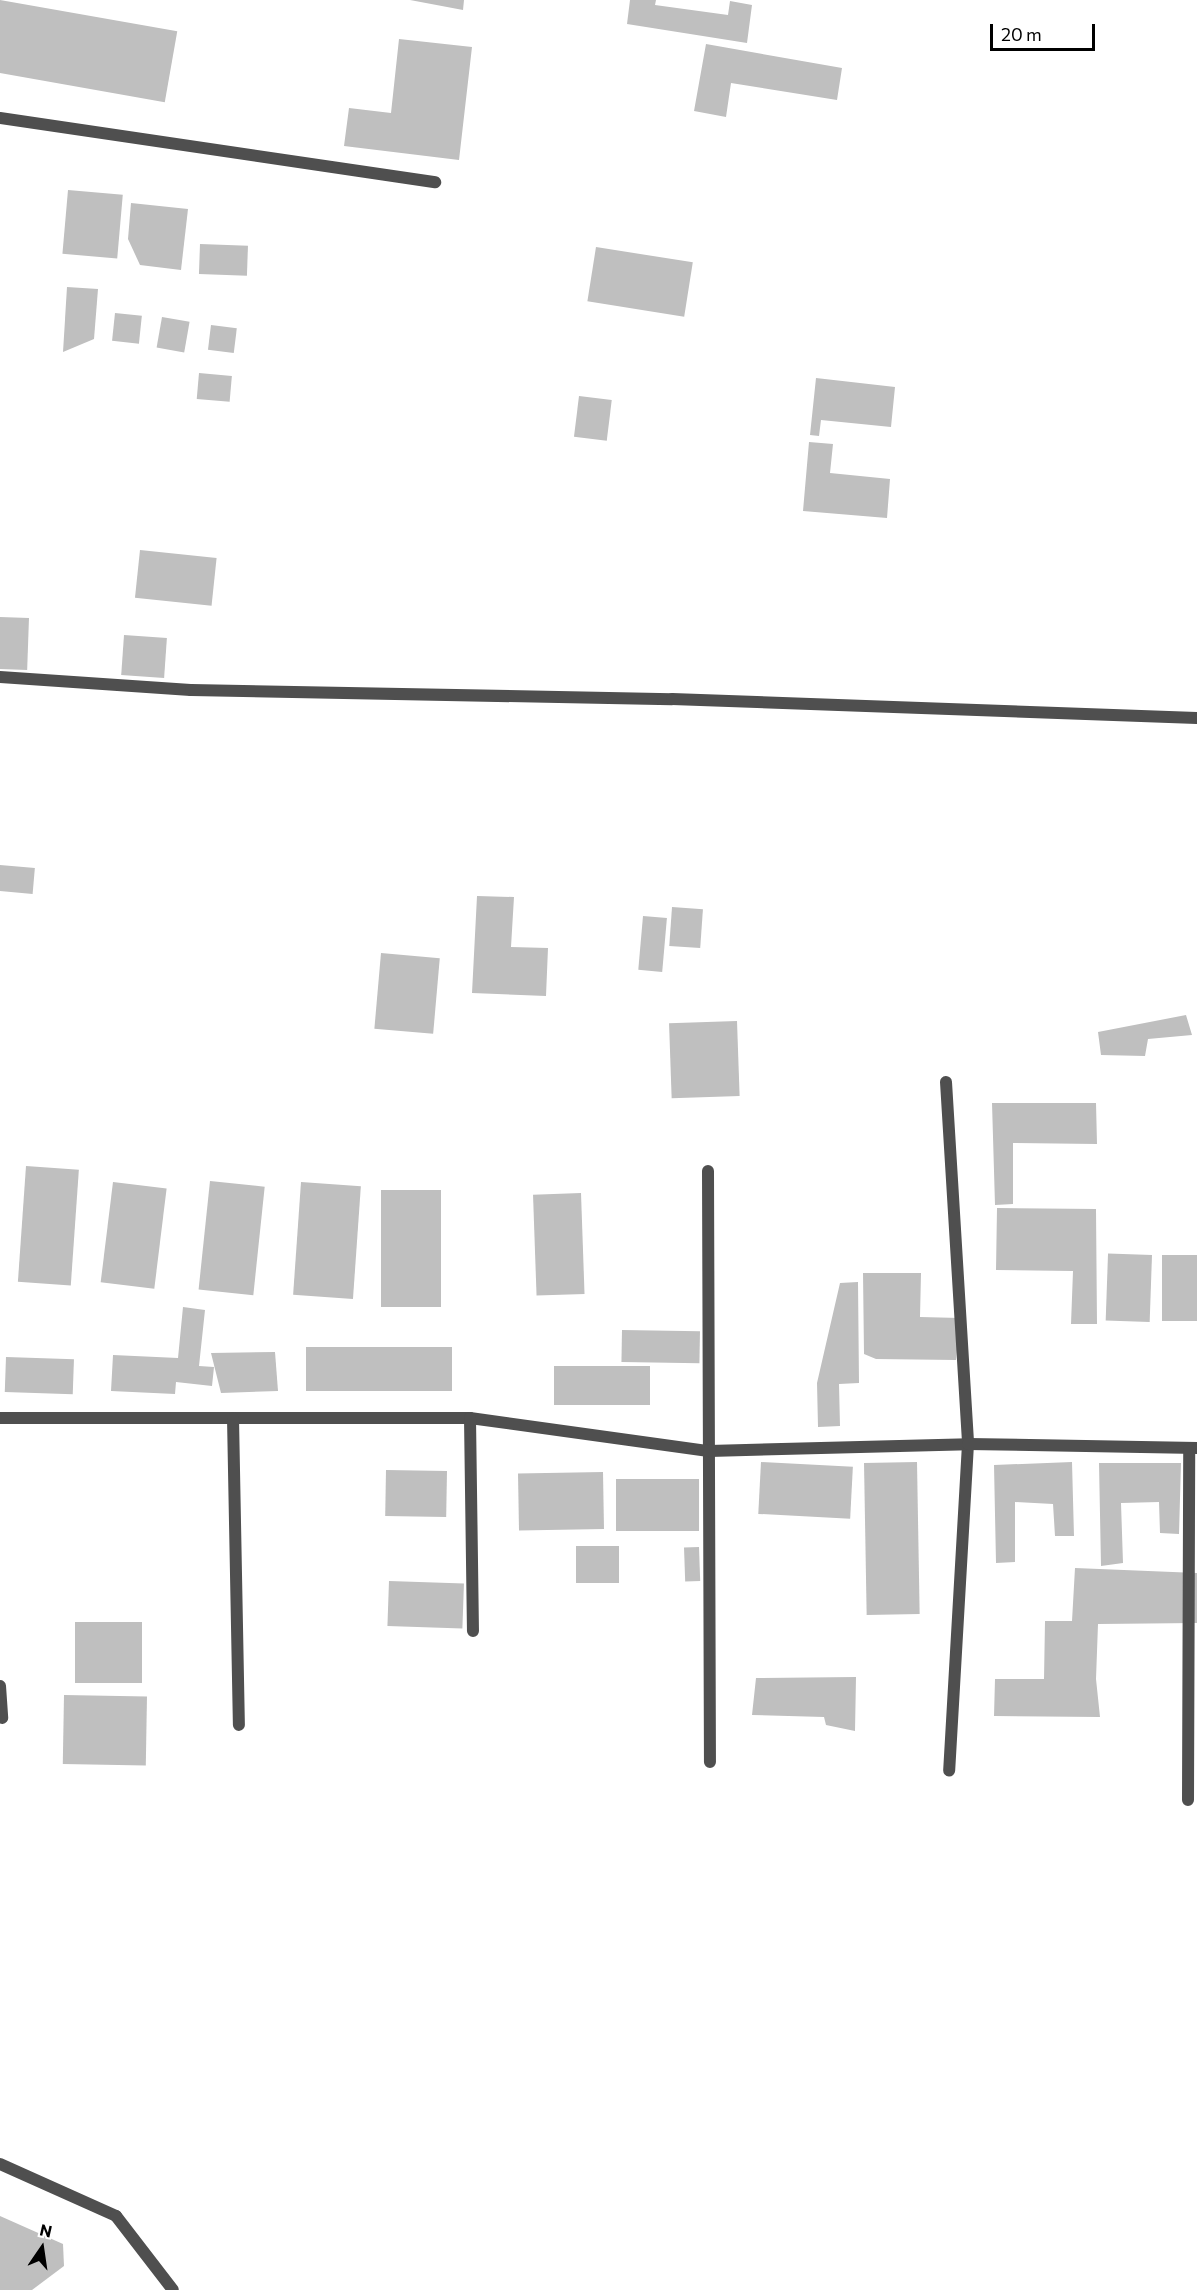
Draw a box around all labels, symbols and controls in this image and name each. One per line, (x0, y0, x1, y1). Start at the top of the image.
scale bar (993, 12, 1098, 50)
text: 20 m (1001, 23, 1042, 45)
north arrow (12, 2218, 72, 2278)
text: N (38, 2219, 54, 2241)

